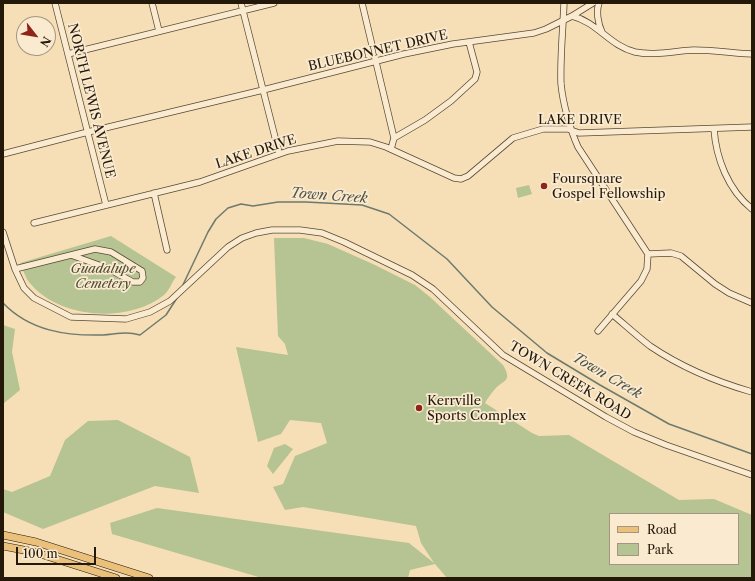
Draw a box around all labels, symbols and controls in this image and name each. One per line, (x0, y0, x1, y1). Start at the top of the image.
north arrow (16, 16, 56, 56)
street label: NORTH LEWIS AVENUE (64, 22, 118, 180)
street label: BLUEBONNET DRIVE (307, 27, 449, 75)
text: N (37, 34, 54, 49)
street label: LAKE DRIVE (538, 112, 622, 128)
street label: LAKE DRIVE (214, 132, 298, 172)
place label: Foursquare Gospel Fellowship (552, 171, 666, 202)
marker: Foursquare Gospel Fellowship (539, 181, 549, 191)
water label: Town Creek (290, 185, 368, 207)
park label: Guadalupe Cemetery (71, 261, 135, 292)
street label: TOWN CREEK ROAD (506, 338, 634, 424)
water label: Town Creek (569, 349, 645, 403)
place label: Kerrville Sports Complex (427, 393, 526, 424)
marker: Kerrville Sports Complex (414, 403, 424, 413)
legend (609, 513, 739, 565)
text: Road (647, 522, 677, 537)
scale bar (18, 539, 98, 565)
text: Park (647, 542, 673, 557)
text: 100 m (23, 546, 58, 561)

